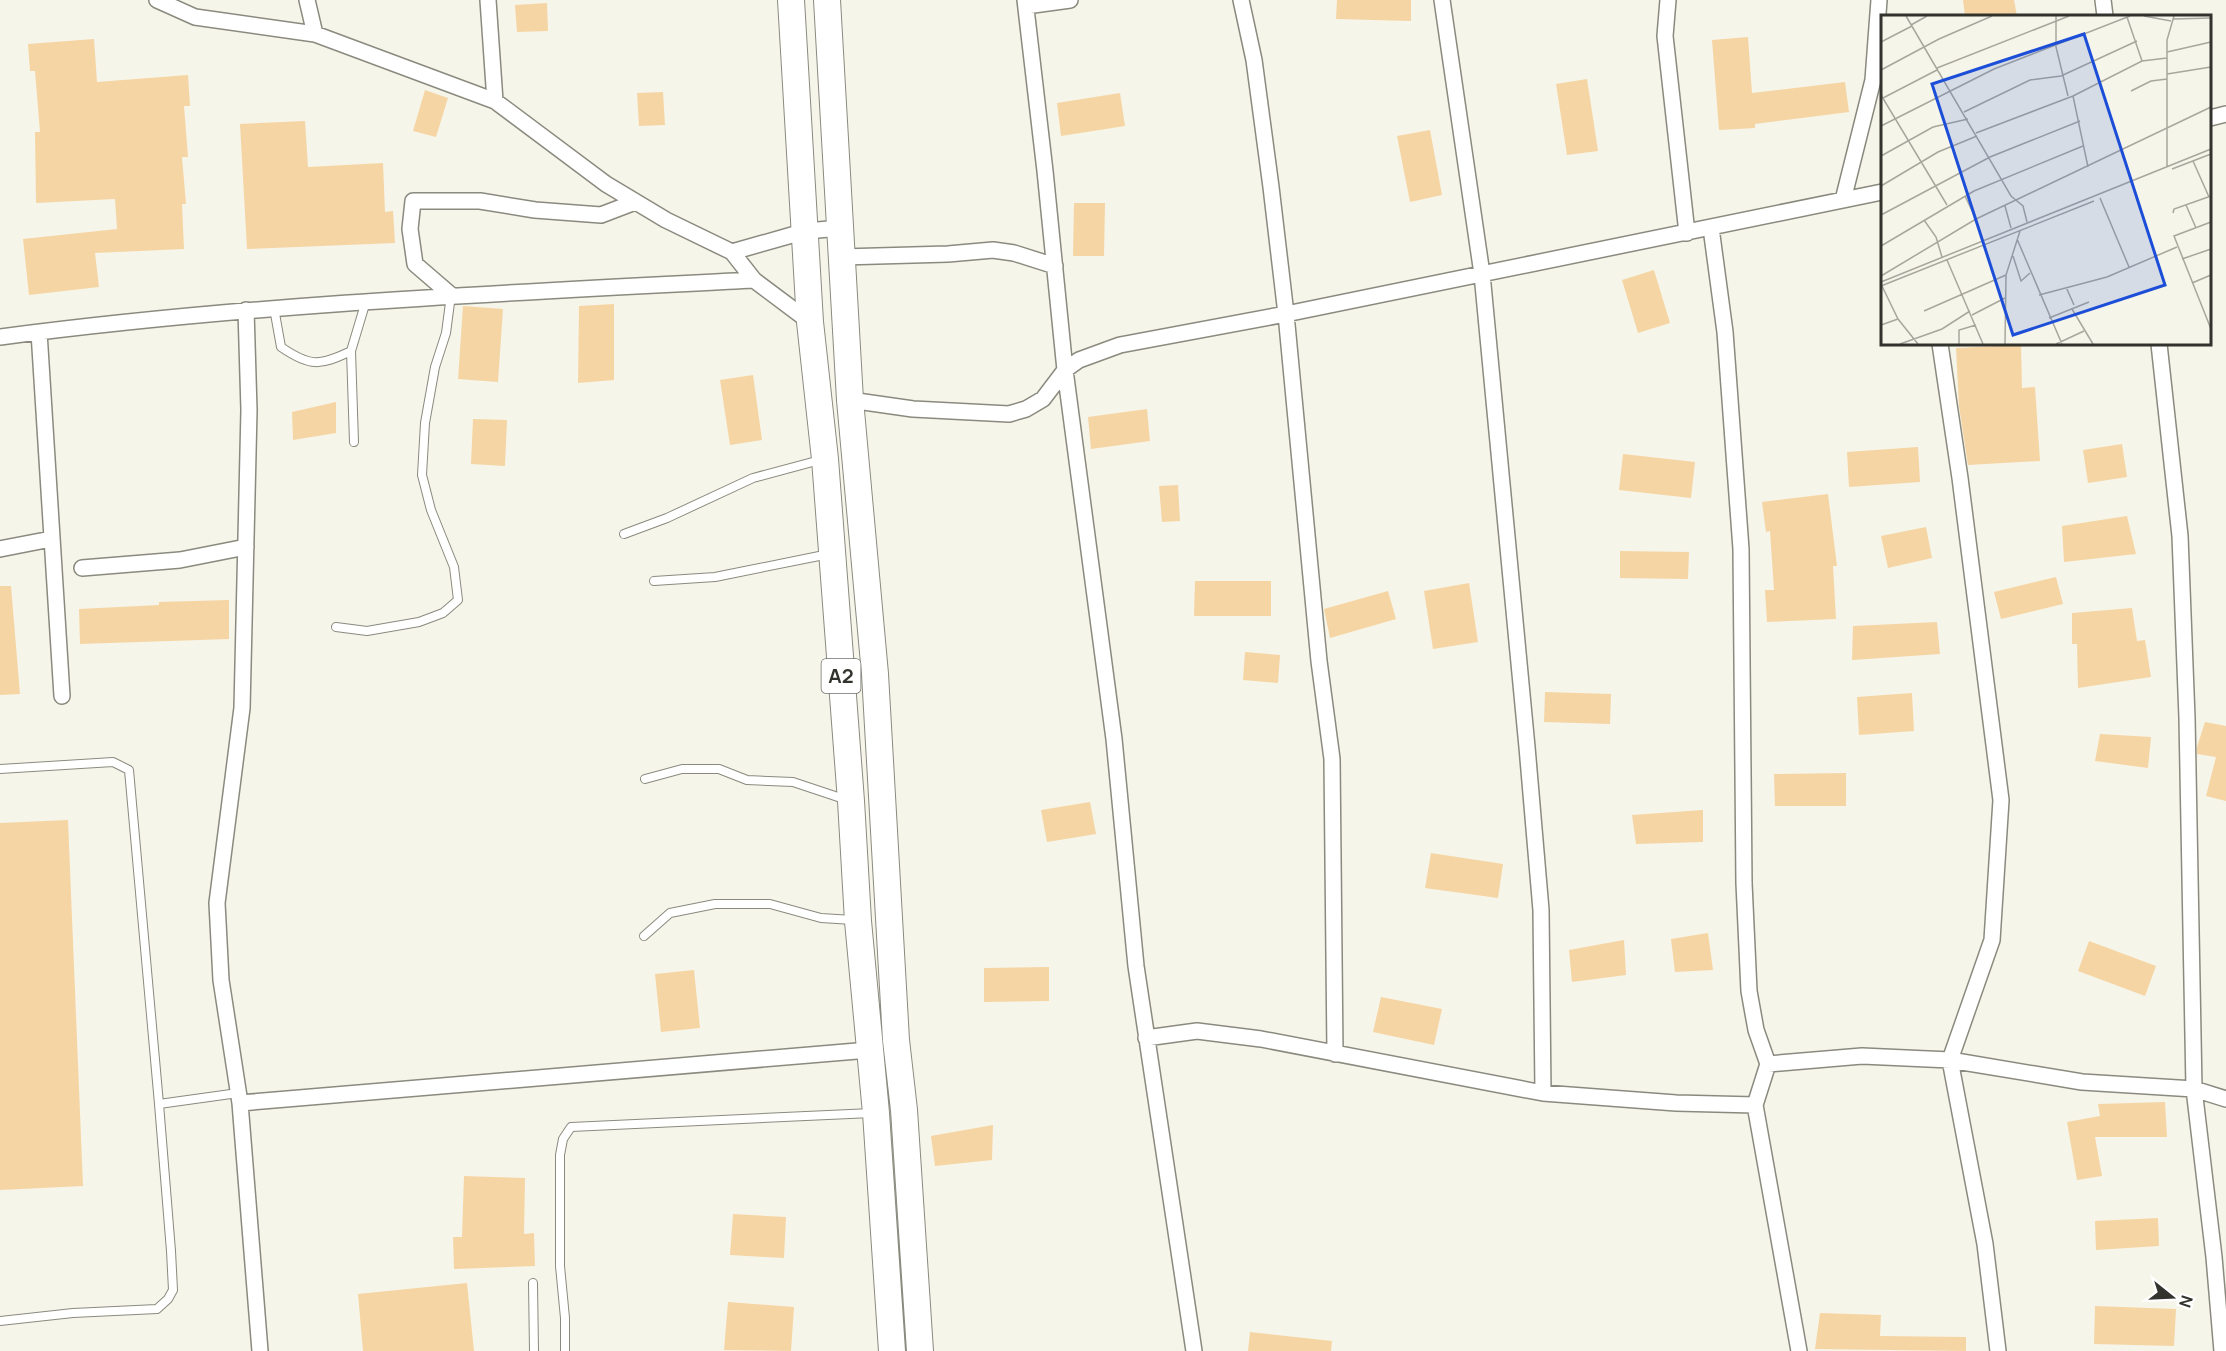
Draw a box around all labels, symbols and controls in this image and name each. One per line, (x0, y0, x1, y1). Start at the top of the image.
inset map (1881, 15, 2211, 345)
road number: A2 (822, 659, 860, 693)
north arrow (2142, 1267, 2202, 1327)
text: N (2174, 1293, 2199, 1311)

